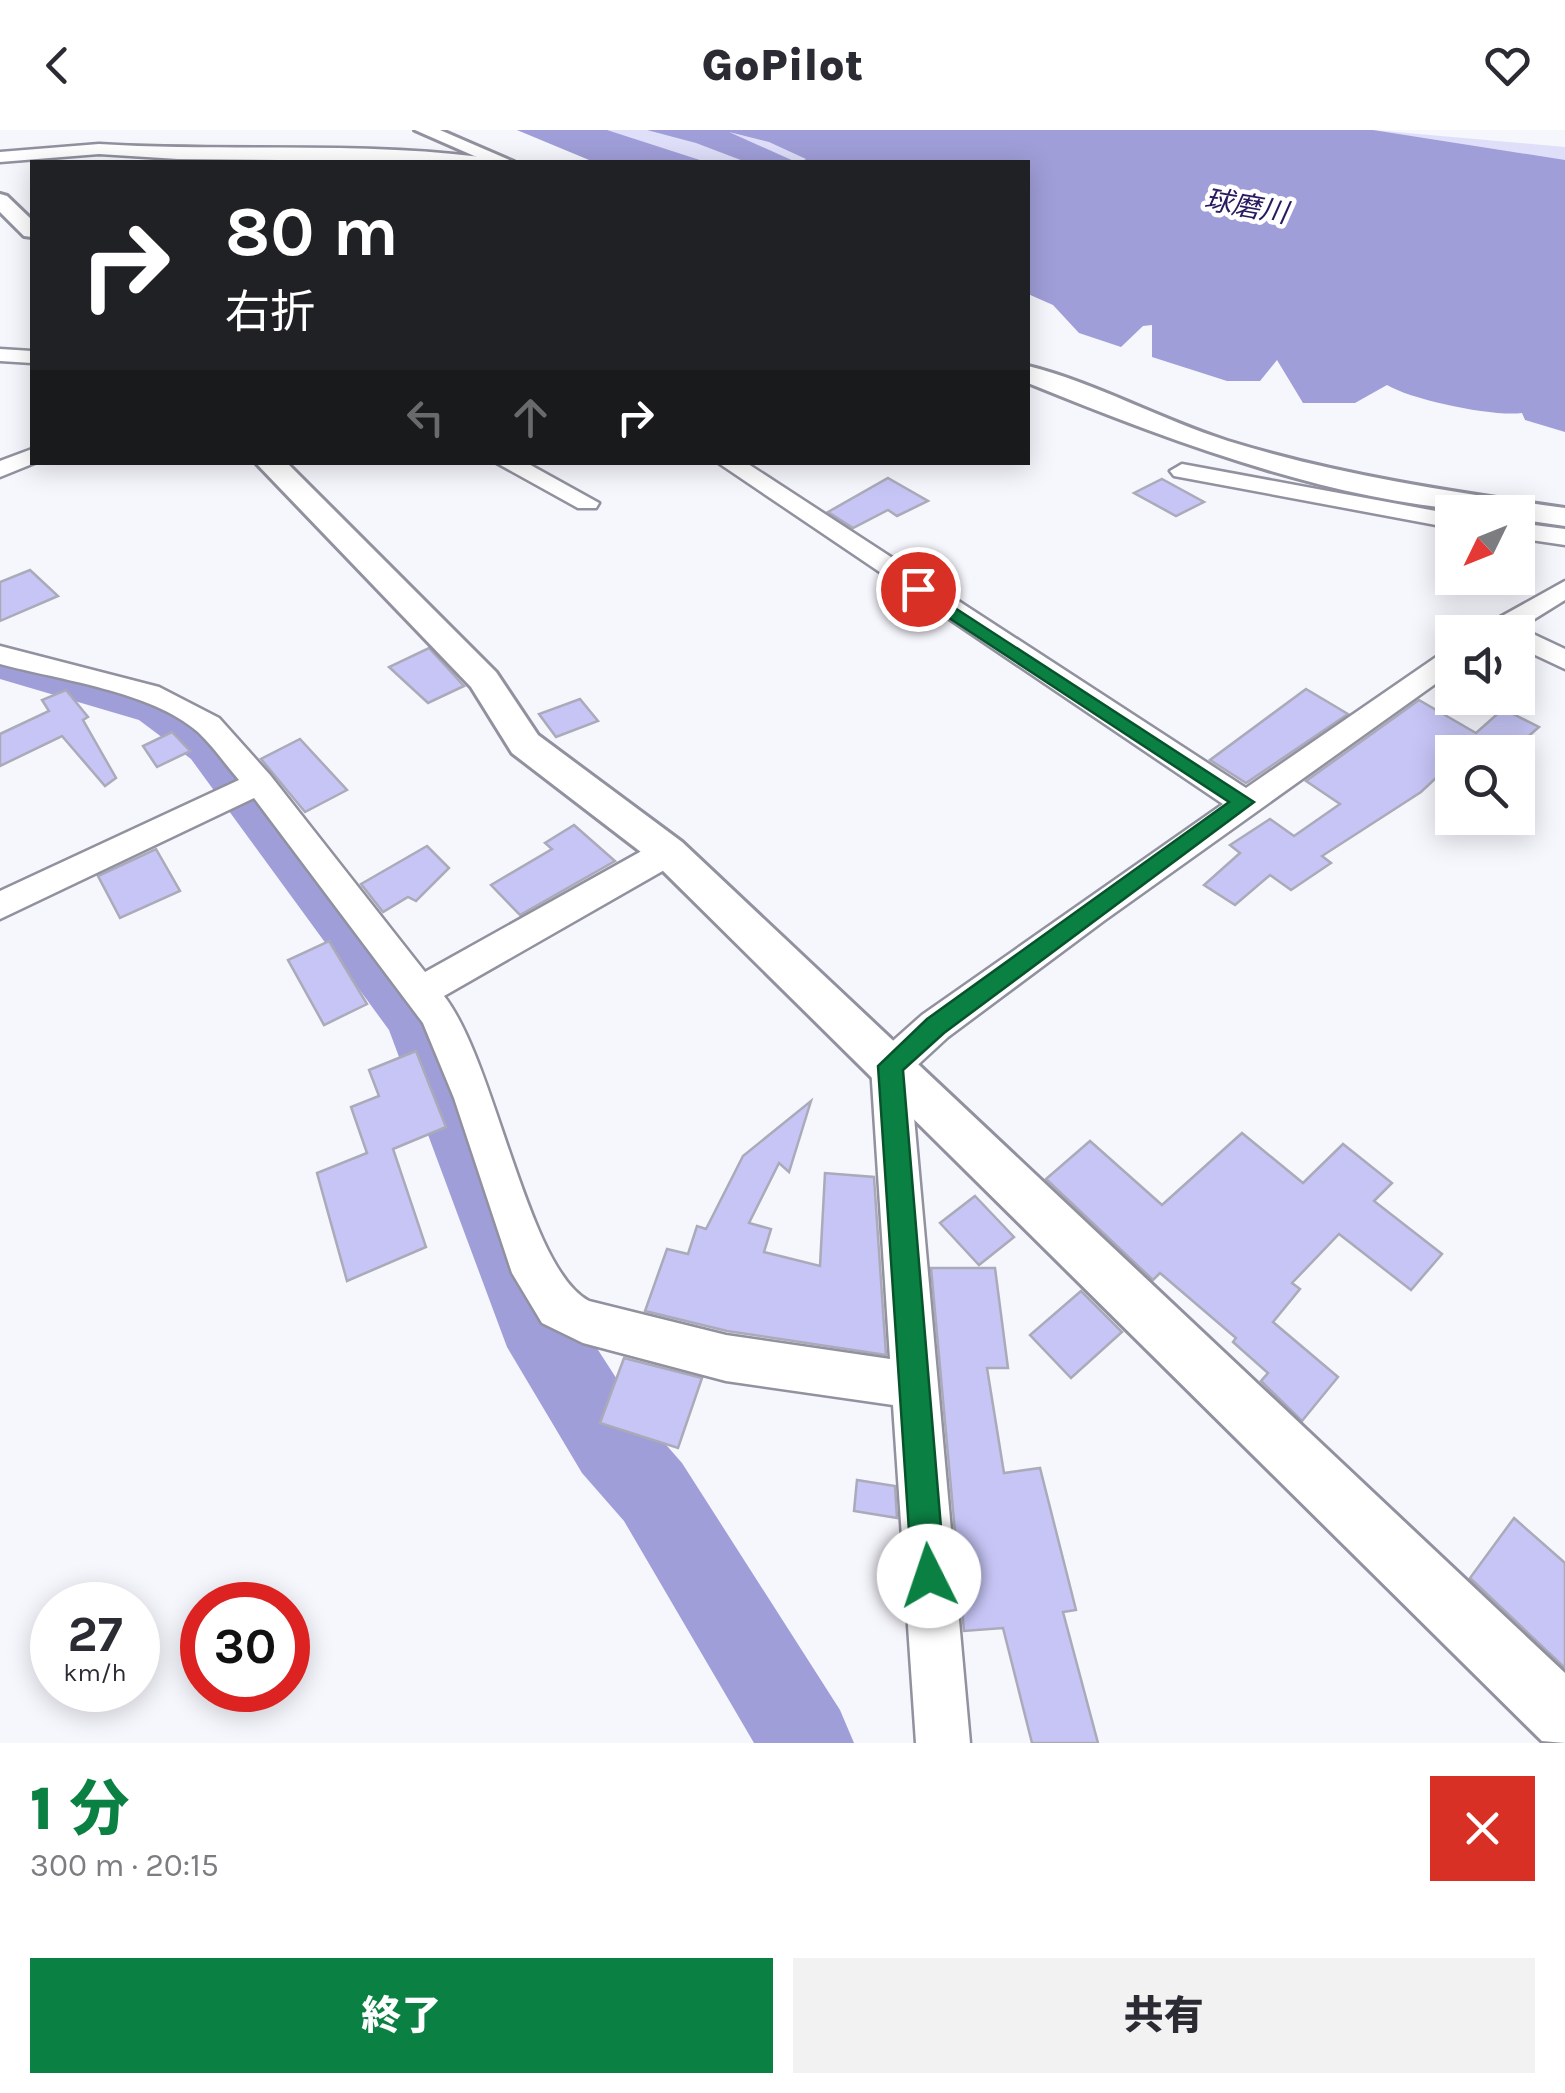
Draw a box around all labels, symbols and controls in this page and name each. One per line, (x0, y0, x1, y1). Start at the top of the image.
icon: back (30, 38, 85, 93)
icon: heart (1480, 38, 1535, 93)
text: GoPilot (702, 39, 863, 91)
water label: 球磨川 (1202, 182, 1293, 230)
text: 80 m (225, 191, 399, 273)
icon: right (60, 200, 190, 330)
text: 右折 (225, 286, 315, 338)
icon: left (398, 390, 453, 445)
icon: ahead (503, 390, 558, 445)
icon: right (608, 390, 663, 445)
north arrow (1435, 495, 1535, 595)
map controls (1435, 495, 1535, 835)
pin (876, 547, 961, 632)
icon: arrive (891, 562, 946, 617)
button: sound (1435, 615, 1535, 715)
button: search (1435, 735, 1535, 835)
position arrow (877, 1524, 981, 1628)
speed limit sign: 30 (180, 1582, 310, 1712)
text: 27 (67, 1605, 123, 1664)
text: km/h (63, 1658, 127, 1687)
text: 1 分 (30, 1774, 129, 1844)
button: close (1430, 1776, 1535, 1881)
text: 300 m · 20:15 (30, 1847, 219, 1884)
button: 終了 (30, 1958, 773, 2073)
button: 共有 (793, 1958, 1535, 2073)

